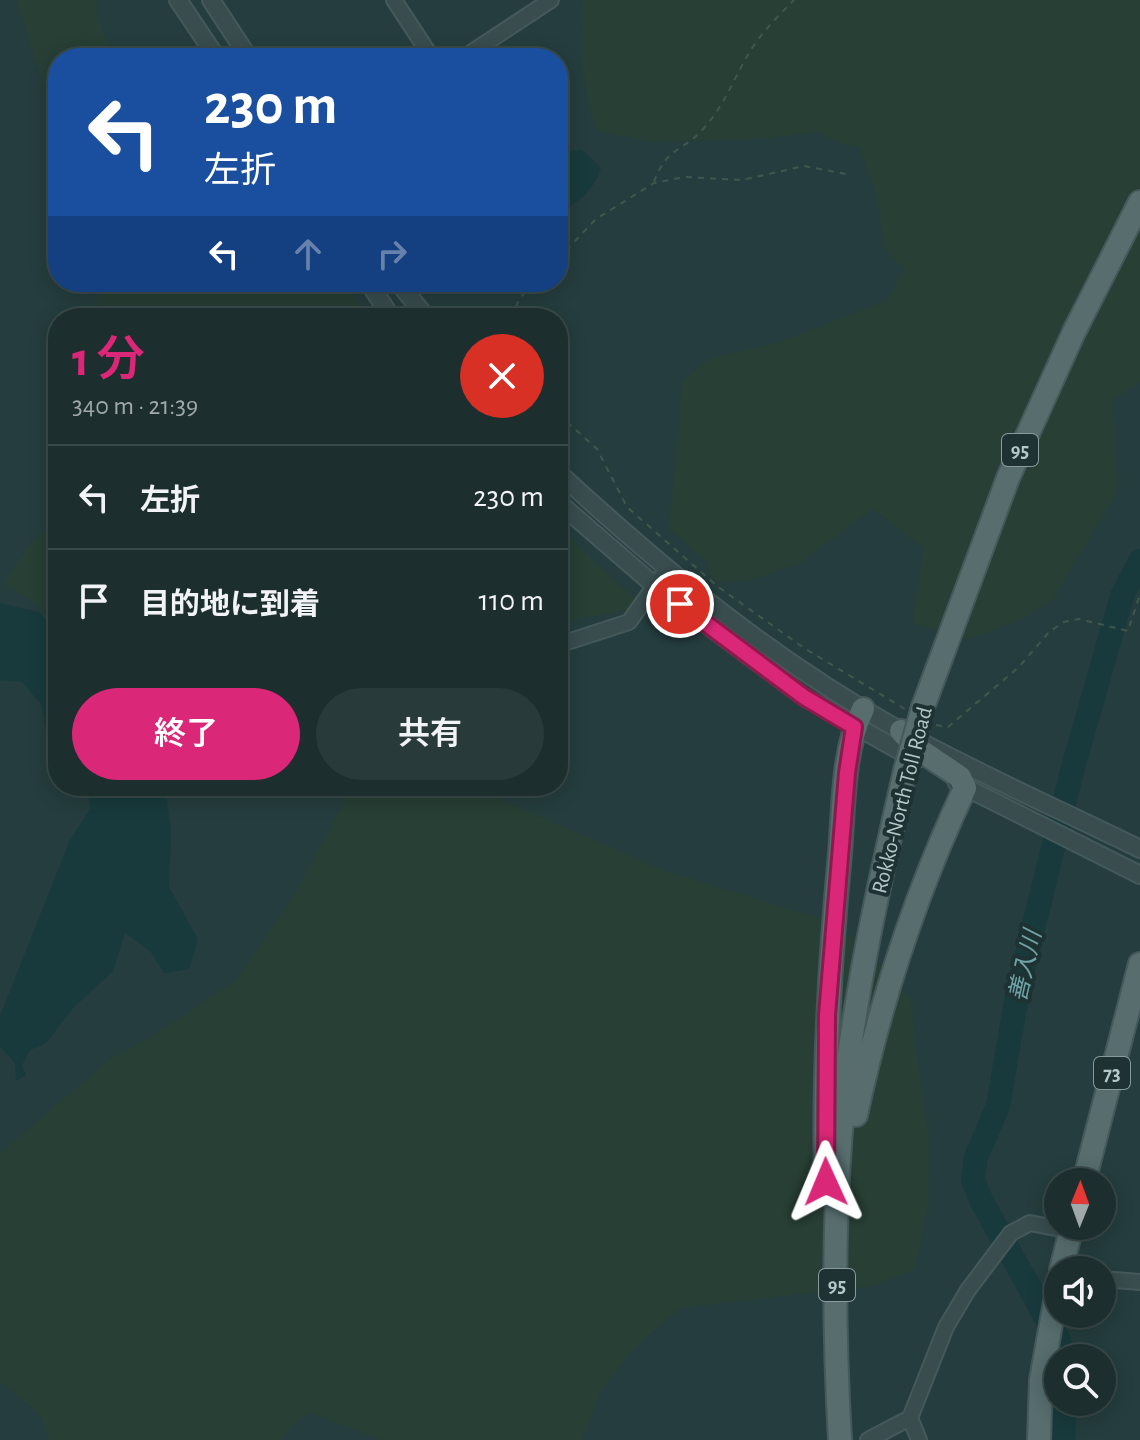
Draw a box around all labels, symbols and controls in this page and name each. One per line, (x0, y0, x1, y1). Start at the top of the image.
text: 230 m (204, 78, 337, 134)
icon: left (72, 80, 176, 184)
text: 左折 (204, 153, 276, 189)
icon: left (202, 232, 246, 276)
icon: ahead (286, 232, 330, 276)
icon: right (370, 232, 414, 276)
button: close (460, 334, 544, 418)
text: 1 分 (72, 337, 145, 385)
text: 340 m · 21:39 (72, 393, 198, 419)
road number: 95 (1002, 434, 1038, 466)
icon: left (72, 475, 116, 519)
text: 230 m (473, 482, 544, 512)
text: 左折 (140, 486, 200, 516)
pin (646, 570, 714, 638)
icon: arrive (72, 579, 116, 623)
icon: arrive (658, 582, 702, 626)
text: 110 m (479, 586, 544, 616)
text: 目的地に到着 (140, 590, 320, 620)
button: 終了 (72, 688, 300, 780)
button: 共有 (316, 688, 544, 780)
street label: Rokko-North Toll Road (868, 705, 936, 896)
water label: 善入川 (1004, 925, 1046, 1004)
road number: 73 (1094, 1057, 1130, 1089)
position arrow (784, 1140, 868, 1224)
north arrow (1044, 1168, 1116, 1240)
map controls (1044, 1168, 1116, 1416)
button: sound (1044, 1256, 1116, 1328)
road number: 95 (819, 1269, 855, 1301)
button: search (1044, 1344, 1116, 1416)

